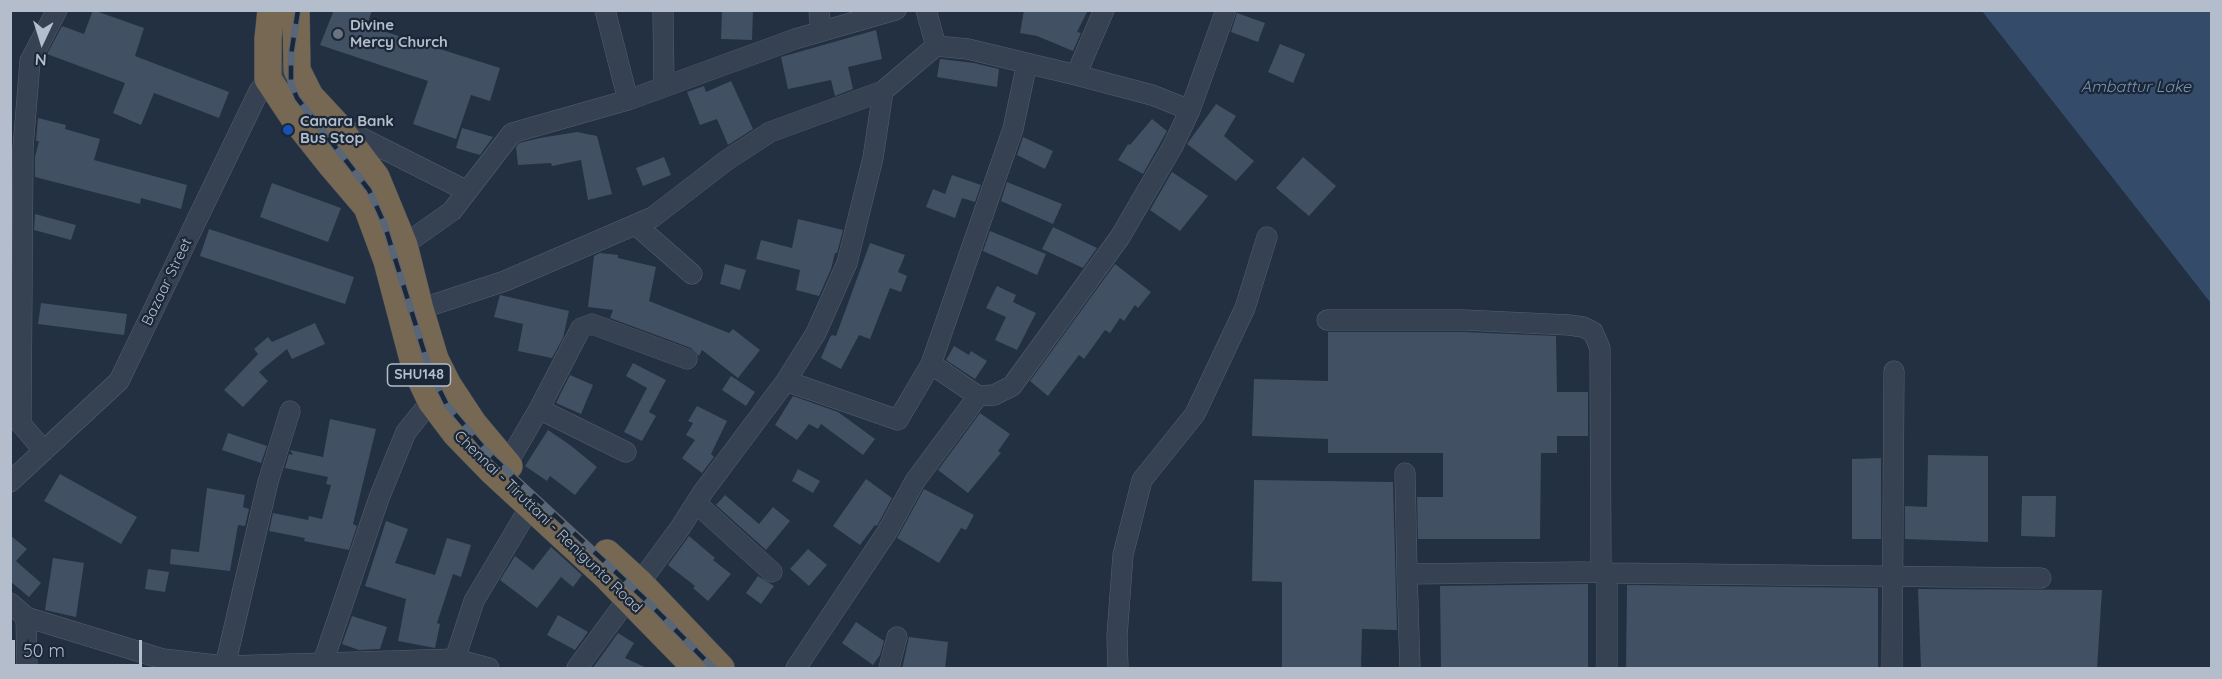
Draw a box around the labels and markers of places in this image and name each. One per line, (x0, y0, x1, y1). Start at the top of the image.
place label: Divine Mercy Church (350, 16, 448, 51)
marker: Divine Mercy Church (331, 27, 345, 41)
place label: Canara Bank Bus Stop (300, 112, 394, 147)
marker: Canara Bank Bus Stop (281, 123, 295, 137)

